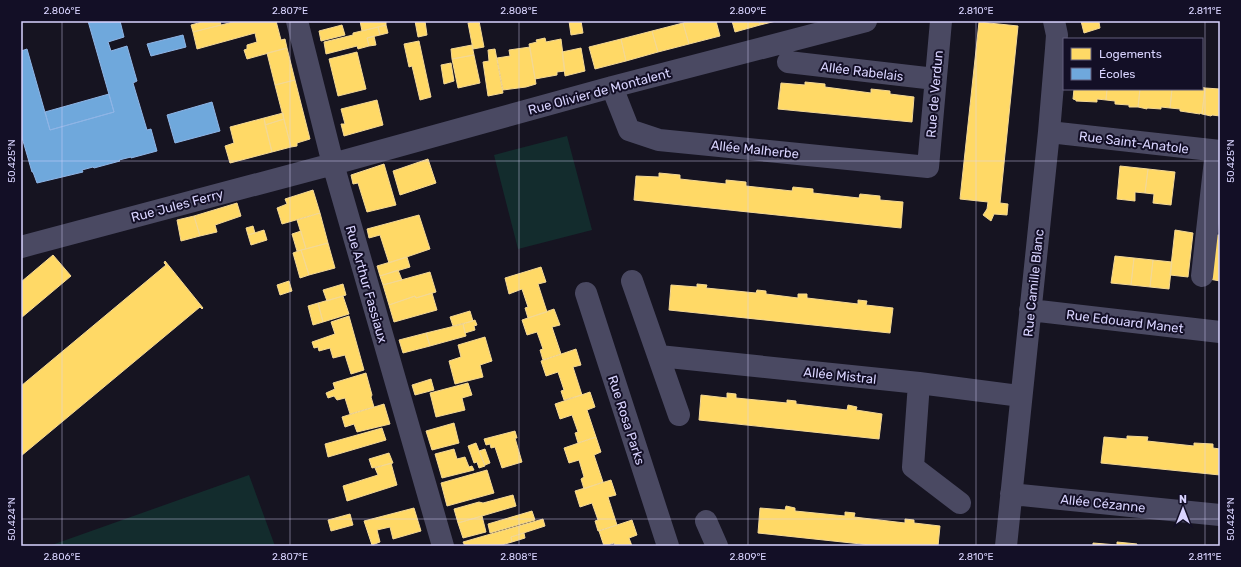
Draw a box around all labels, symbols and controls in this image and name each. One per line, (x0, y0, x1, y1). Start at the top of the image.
text: 2.806°E (44, 5, 80, 17)
text: 2.807°E (272, 5, 308, 17)
text: 2.808°E (500, 5, 538, 17)
text: 2.809°E (730, 5, 766, 17)
text: 2.810°E (958, 5, 994, 17)
text: 2.811°E (1188, 5, 1222, 17)
legend (1063, 38, 1203, 90)
text: Logements (1099, 47, 1162, 61)
street label: Rue de Verdun (923, 50, 946, 139)
street label: Allée Rabelais (820, 59, 905, 84)
street label: Rue Olivier de Montalent (526, 65, 672, 118)
text: Écoles (1099, 67, 1135, 81)
street label: Rue Saint-Anatole (1078, 128, 1190, 157)
street label: Allée Malherbe (710, 137, 800, 162)
text: 50.425°N (6, 139, 18, 183)
text: 50.425°N (1225, 139, 1237, 183)
street label: Rue Jules Ferry (129, 186, 225, 225)
street label: Rue Arthur Fassiaux (343, 224, 390, 345)
street label: Rue Camille Blanc (1020, 228, 1047, 338)
street label: Rue Edouard Manet (1065, 307, 1185, 336)
street label: Allée Mistral (803, 364, 877, 387)
street label: Rue Rosa Parks (605, 373, 648, 467)
north arrow (1163, 489, 1203, 529)
street label: Allée Cézanne (1060, 492, 1146, 515)
text: N (1179, 493, 1187, 506)
text: 50.424°N (6, 497, 18, 541)
text: 50.424°N (1225, 497, 1237, 541)
text: 2.806°E (44, 551, 80, 563)
text: 2.807°E (272, 551, 308, 563)
text: 2.808°E (500, 551, 538, 563)
text: 2.809°E (730, 551, 766, 563)
text: 2.810°E (958, 551, 994, 563)
text: 2.811°E (1188, 551, 1222, 563)

